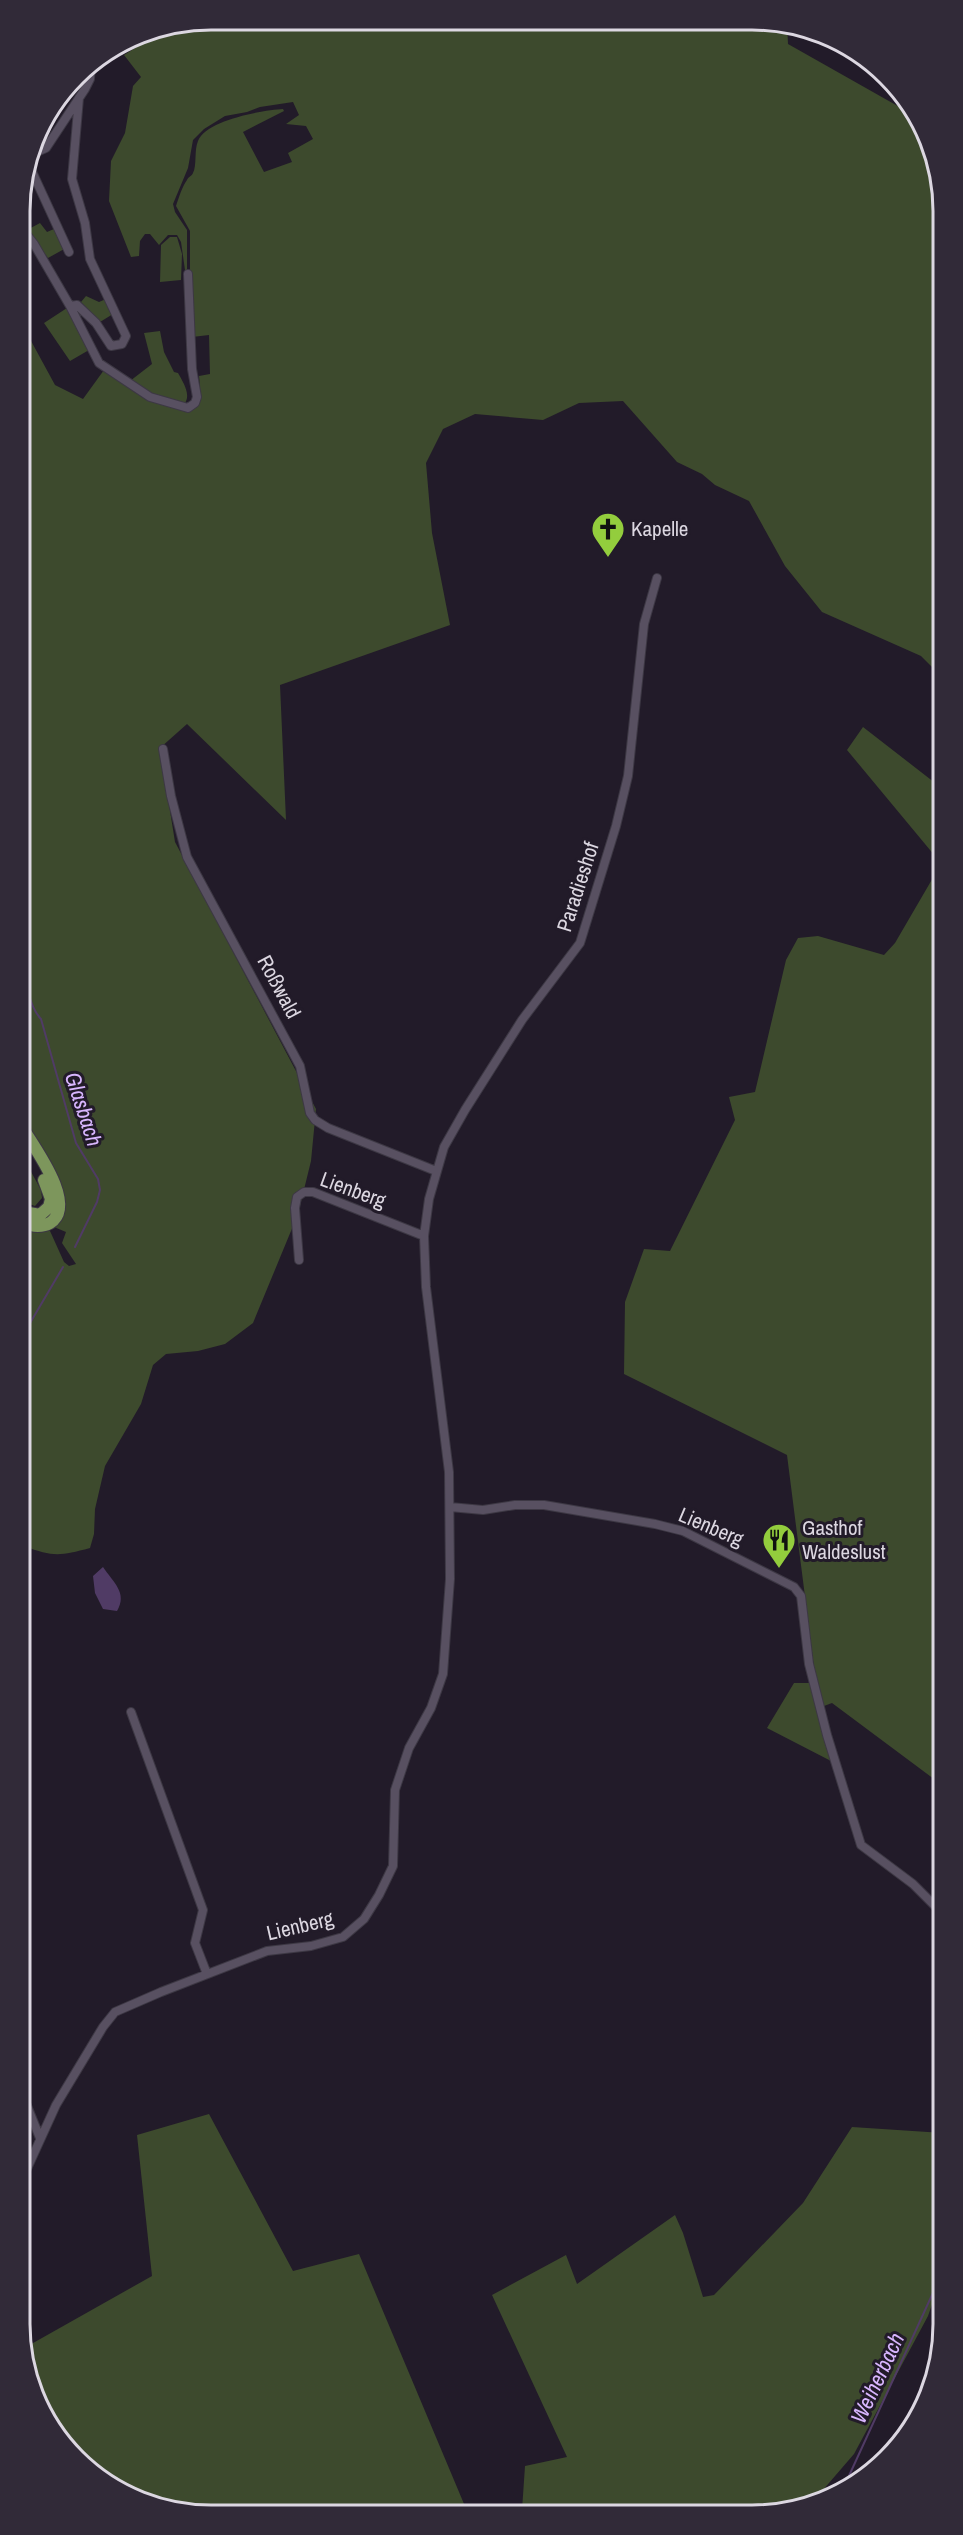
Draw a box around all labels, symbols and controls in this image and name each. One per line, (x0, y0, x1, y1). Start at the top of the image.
church icon: Kapelle (590, 511, 626, 558)
place label: Kapelle (631, 514, 688, 543)
street label: Paradieshof (549, 838, 606, 935)
street label: Roßwald (251, 950, 308, 1024)
water label: Glasbach (58, 1068, 110, 1150)
street label: Lienberg (316, 1164, 390, 1215)
street label: Lienberg (674, 1500, 749, 1553)
place label: Gasthof Waldeslust (802, 1513, 886, 1566)
restaurant icon: Gasthof Waldeslust (761, 1522, 797, 1569)
street label: Lienberg (264, 1904, 337, 1947)
water label: Weiherbach (843, 2328, 911, 2428)

